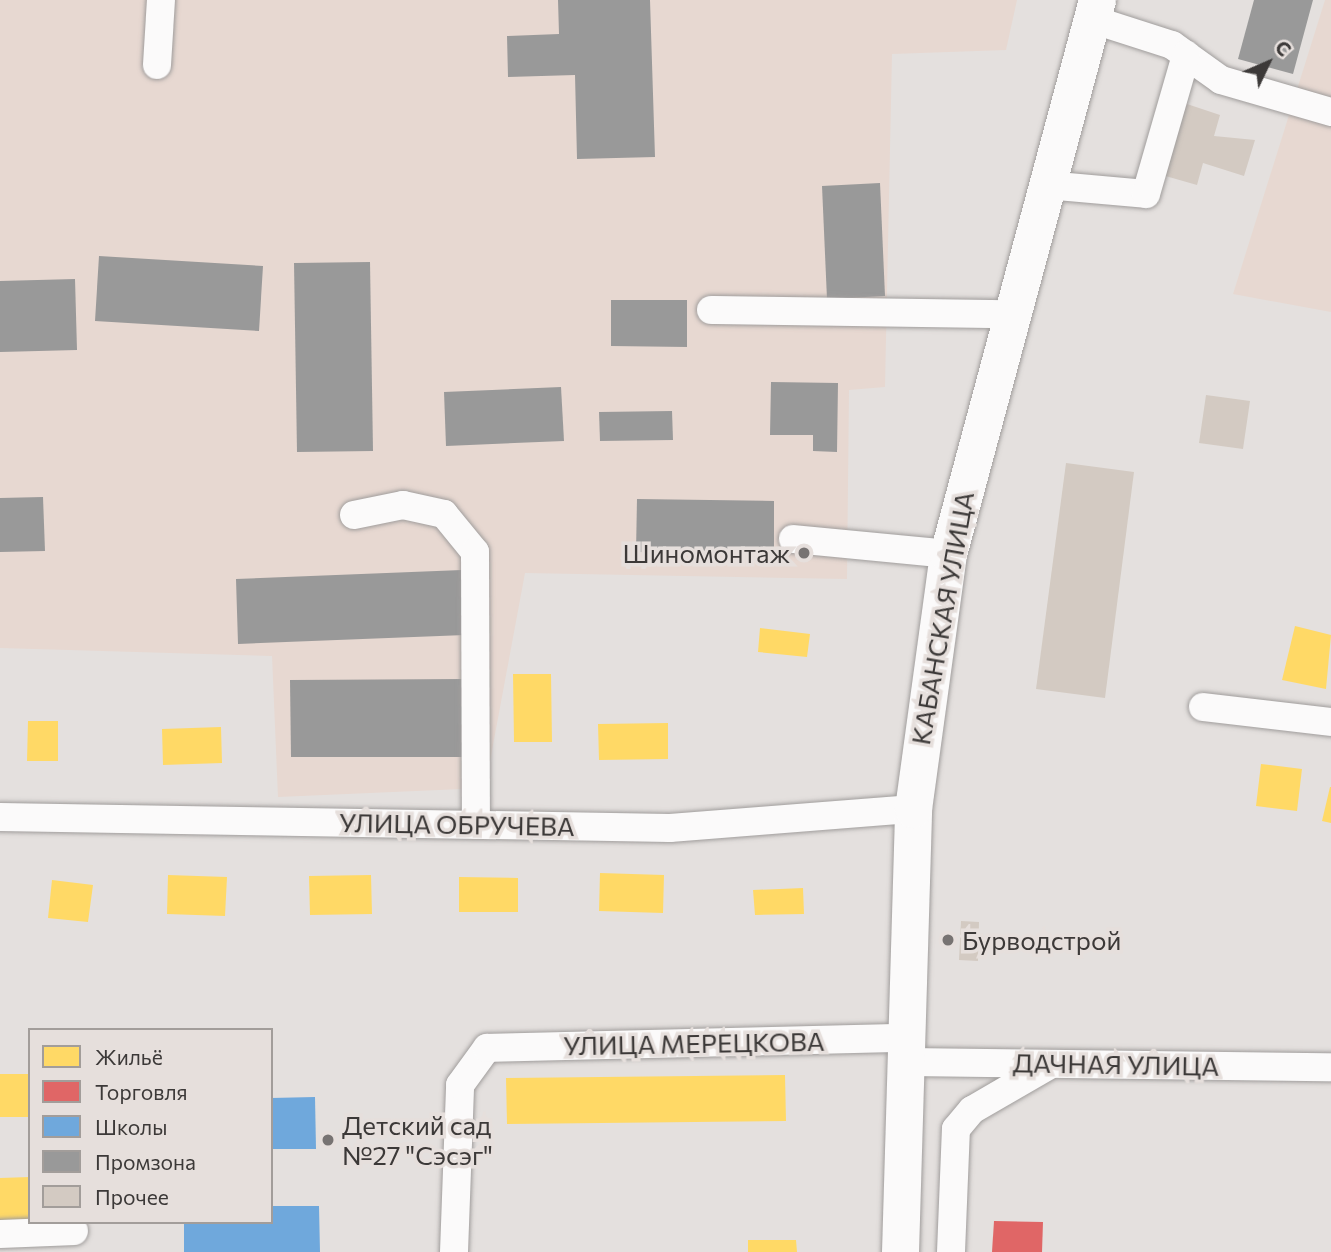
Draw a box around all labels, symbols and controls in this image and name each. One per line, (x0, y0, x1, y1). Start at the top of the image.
north arrow (1233, 28, 1303, 98)
text: С (1271, 35, 1296, 61)
street label: КАБАНСКАЯ УЛИЦА (904, 489, 980, 747)
place label: Шиномонтаж (623, 537, 790, 569)
marker: Шиномонтаж (796, 545, 812, 561)
street label: УЛИЦА ОБРУЧЕВА (339, 806, 575, 842)
place label: Бурводстрой (962, 924, 1121, 956)
marker: Бурводстрой (940, 932, 956, 948)
street label: УЛИЦА МЕРЕЦКОВА (563, 1025, 825, 1061)
legend (28, 1028, 273, 1224)
text: Жильё (95, 1044, 163, 1069)
street label: ДАЧНАЯ УЛИЦА (1013, 1047, 1219, 1081)
text: Торговля (95, 1079, 188, 1104)
place label: Детский сад №27 "Сэсэг" (342, 1109, 493, 1170)
text: Школы (95, 1114, 167, 1139)
marker: Детский сад №27 "Сэсэг" (320, 1132, 336, 1148)
text: Промзона (95, 1149, 196, 1174)
text: Прочее (95, 1184, 169, 1209)

